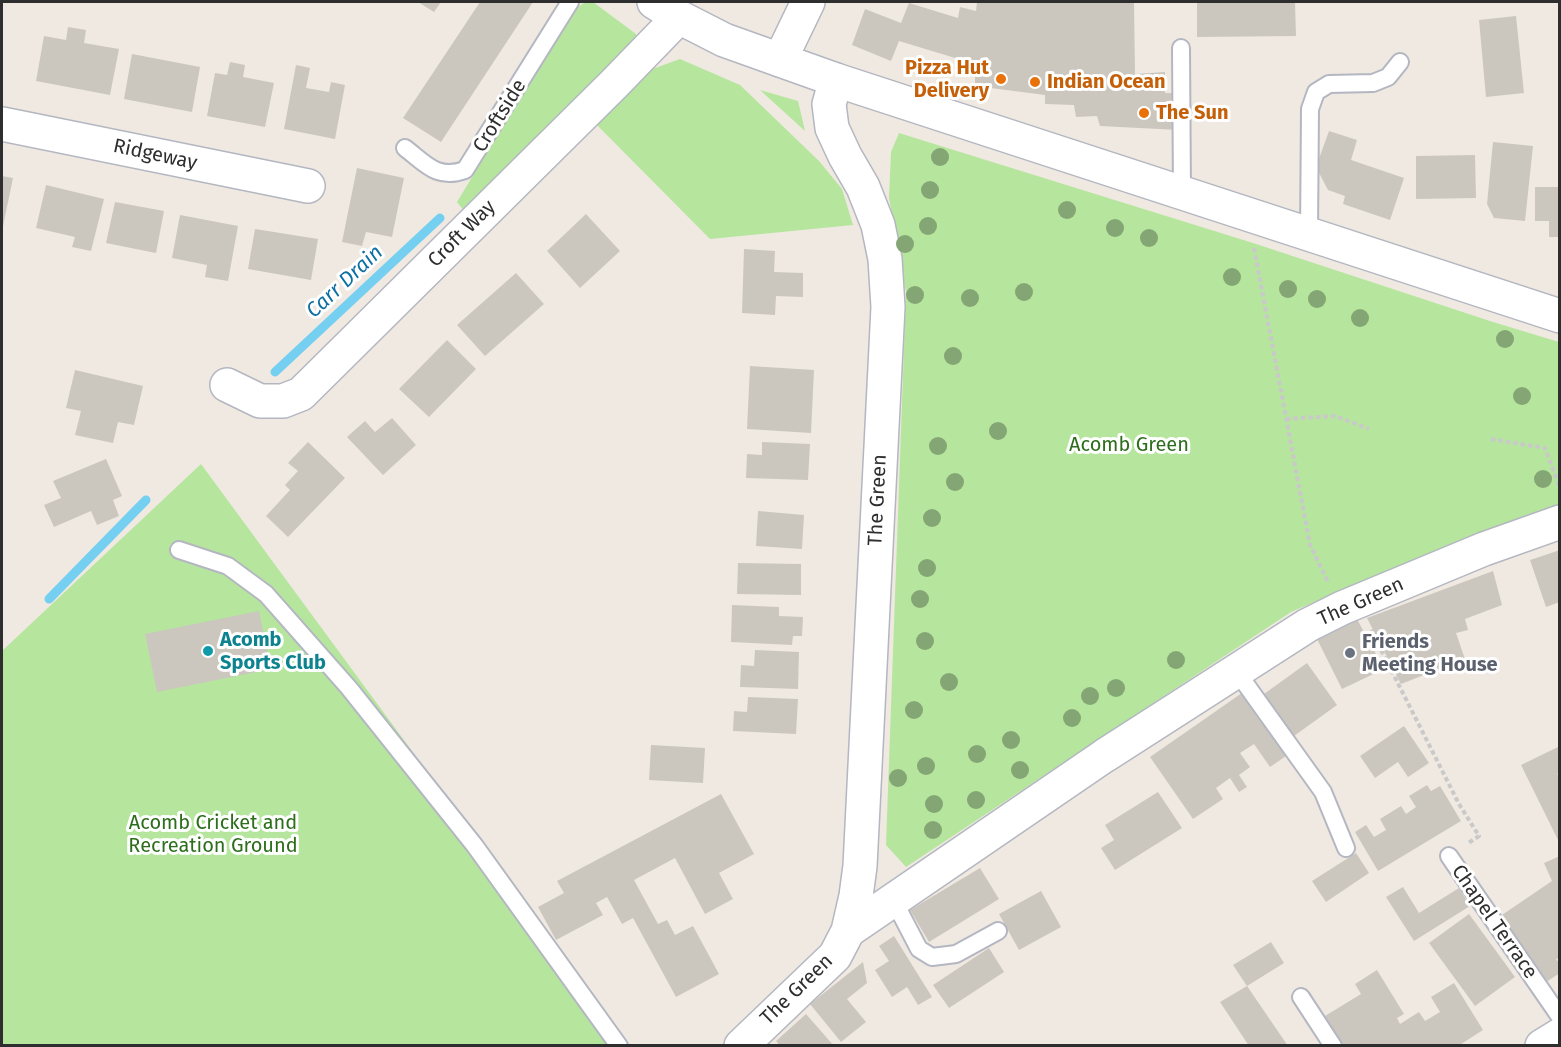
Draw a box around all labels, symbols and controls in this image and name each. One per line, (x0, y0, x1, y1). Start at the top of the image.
place label: Pizza Hut Delivery (905, 56, 989, 103)
place label: Indian Ocean (1047, 70, 1166, 94)
marker: Pizza Hut Delivery (994, 72, 1008, 86)
street label: Croftside (468, 75, 532, 157)
marker: Indian Ocean (1028, 75, 1042, 89)
place label: The Sun (1156, 101, 1229, 125)
marker: The Sun (1137, 106, 1151, 120)
street label: Ridgeway (111, 134, 199, 176)
street label: Croft Way (423, 195, 501, 273)
water label: Carr Drain (302, 240, 388, 324)
park label: Acomb Green (1069, 433, 1189, 457)
street label: The Green (864, 454, 892, 546)
street label: The Green (1314, 572, 1408, 632)
place label: Acomb Sports Club (220, 628, 326, 675)
place label: Friends Meeting House (1362, 630, 1498, 677)
marker: Acomb Sports Club (201, 644, 215, 658)
marker: Friends Meeting House (1343, 646, 1357, 660)
park label: Acomb Cricket and Recreation Ground (128, 811, 298, 858)
street label: Chapel Terrace (1446, 860, 1542, 984)
street label: The Green (756, 950, 838, 1030)

